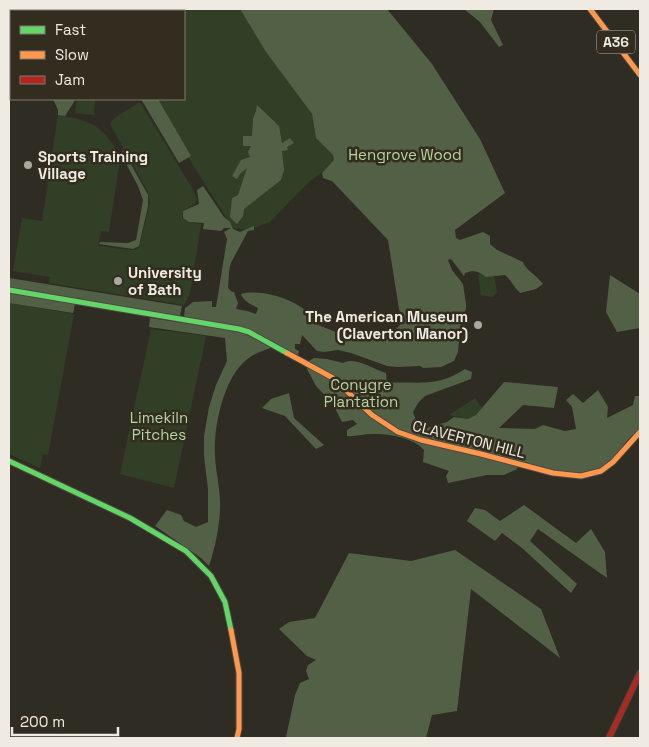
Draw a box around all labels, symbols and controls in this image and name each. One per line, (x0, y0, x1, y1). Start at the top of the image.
legend (10, 10, 185, 100)
text: Fast (55, 20, 86, 39)
road number: A36 (597, 31, 635, 54)
text: Slow (55, 45, 89, 64)
text: Jam (55, 70, 85, 89)
park label: Hengrove Wood (348, 145, 462, 164)
place label: Sports Training Village (38, 147, 148, 183)
marker: Sports Training Village (22, 159, 34, 171)
place label: University of Bath (128, 263, 202, 299)
marker: University of Bath (112, 275, 124, 287)
place label: The American Museum (Claverton Manor) (305, 307, 468, 343)
marker: The American Museum (Claverton Manor) (472, 319, 484, 331)
park label: Conygre Plantation (324, 375, 398, 411)
park label: Limekiln Pitches (130, 408, 188, 444)
street label: CLAVERTON HILL (411, 416, 527, 462)
scale bar (12, 704, 119, 736)
text: 200 m (20, 712, 65, 731)

